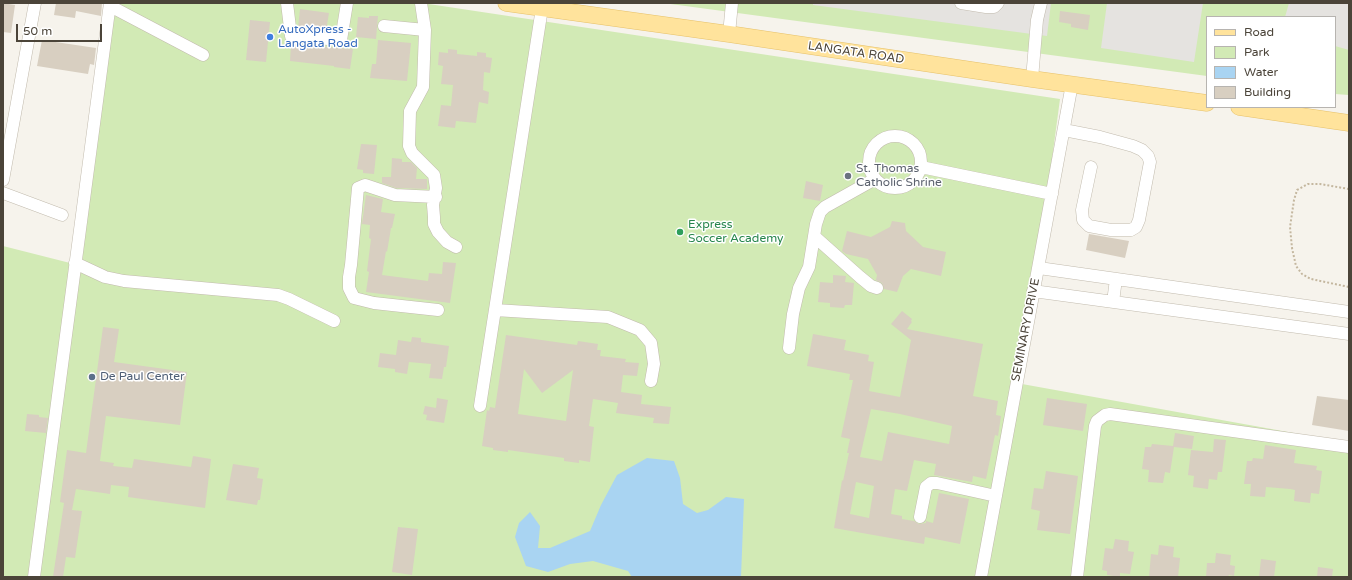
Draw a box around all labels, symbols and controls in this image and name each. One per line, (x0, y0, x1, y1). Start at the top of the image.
scale bar (18, 16, 104, 42)
legend (1206, 16, 1336, 108)
place label: AutoXpress - Langata Road (278, 23, 358, 51)
text: 50 m (23, 24, 52, 38)
text: Road (1244, 25, 1274, 39)
marker: AutoXpress - Langata Road (265, 32, 275, 42)
street label: LANGATA ROAD (807, 39, 905, 67)
text: Park (1244, 45, 1270, 59)
text: Water (1244, 65, 1278, 79)
text: Building (1244, 85, 1291, 99)
place label: St. Thomas Catholic Shrine (856, 162, 942, 190)
marker: St. Thomas Catholic Shrine (843, 171, 853, 181)
place label: Express Soccer Academy (688, 218, 784, 246)
marker: Express Soccer Academy (675, 227, 685, 237)
street label: SEMINARY DRIVE (1009, 277, 1043, 383)
place label: De Paul Center (100, 370, 185, 384)
marker: De Paul Center (87, 372, 97, 382)

